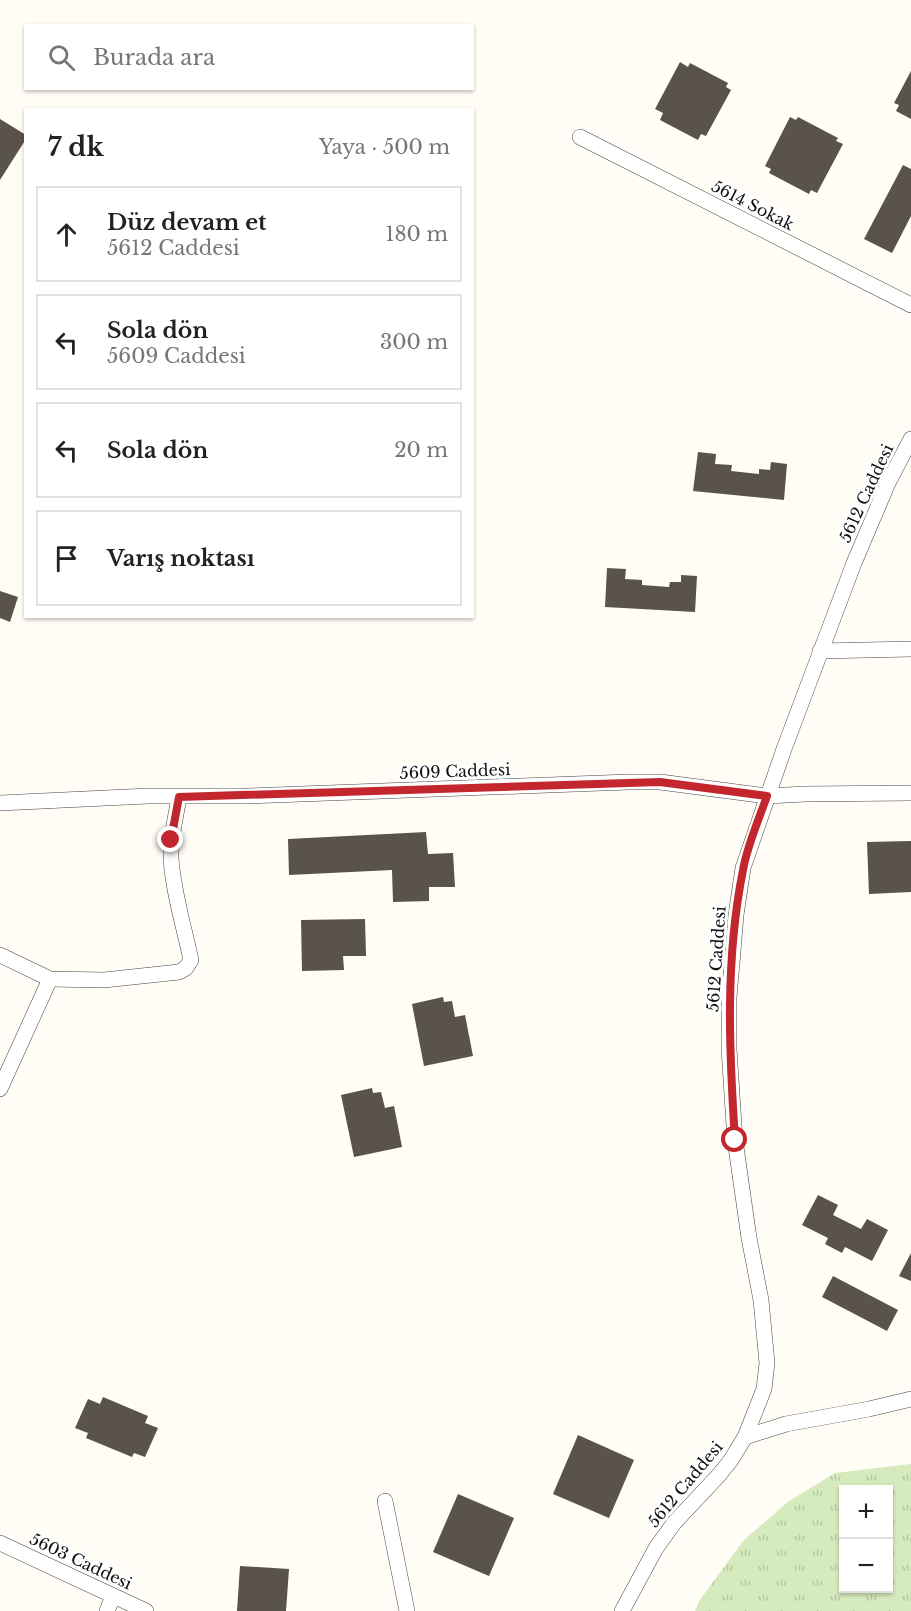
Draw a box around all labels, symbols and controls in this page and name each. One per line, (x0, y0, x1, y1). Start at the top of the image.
search box (24, 24, 474, 90)
icon: search (45, 41, 78, 74)
text: Burada ara (93, 44, 215, 71)
text: 7 dk (48, 131, 104, 163)
text: Yaya · 500 m (319, 135, 450, 159)
street label: 5614 Sokak (708, 176, 798, 234)
text: Düz devam et (107, 209, 267, 236)
icon: ahead (50, 218, 83, 251)
text: 180 m (385, 222, 448, 246)
text: 5612 Caddesi (107, 236, 240, 260)
text: Sola dön (107, 317, 208, 344)
icon: left (50, 326, 83, 359)
text: 300 m (380, 330, 448, 354)
text: 5609 Caddesi (107, 344, 246, 368)
icon: left (50, 434, 83, 467)
text: Sola dön (107, 437, 208, 464)
text: 20 m (394, 438, 448, 462)
street label: 5612 Caddesi (835, 440, 898, 545)
icon: arrive (50, 542, 83, 575)
text: Varış noktası (107, 545, 255, 572)
street label: 5609 Caddesi (399, 759, 511, 783)
route end (157, 826, 183, 852)
street label: 5612 Caddesi (702, 905, 730, 1013)
route start (721, 1126, 747, 1152)
street label: 5612 Caddesi (643, 1437, 727, 1531)
map controls (839, 1485, 893, 1593)
button: + (839, 1485, 893, 1539)
street label: 5603 Caddesi (27, 1529, 136, 1594)
button: − (839, 1539, 893, 1593)

